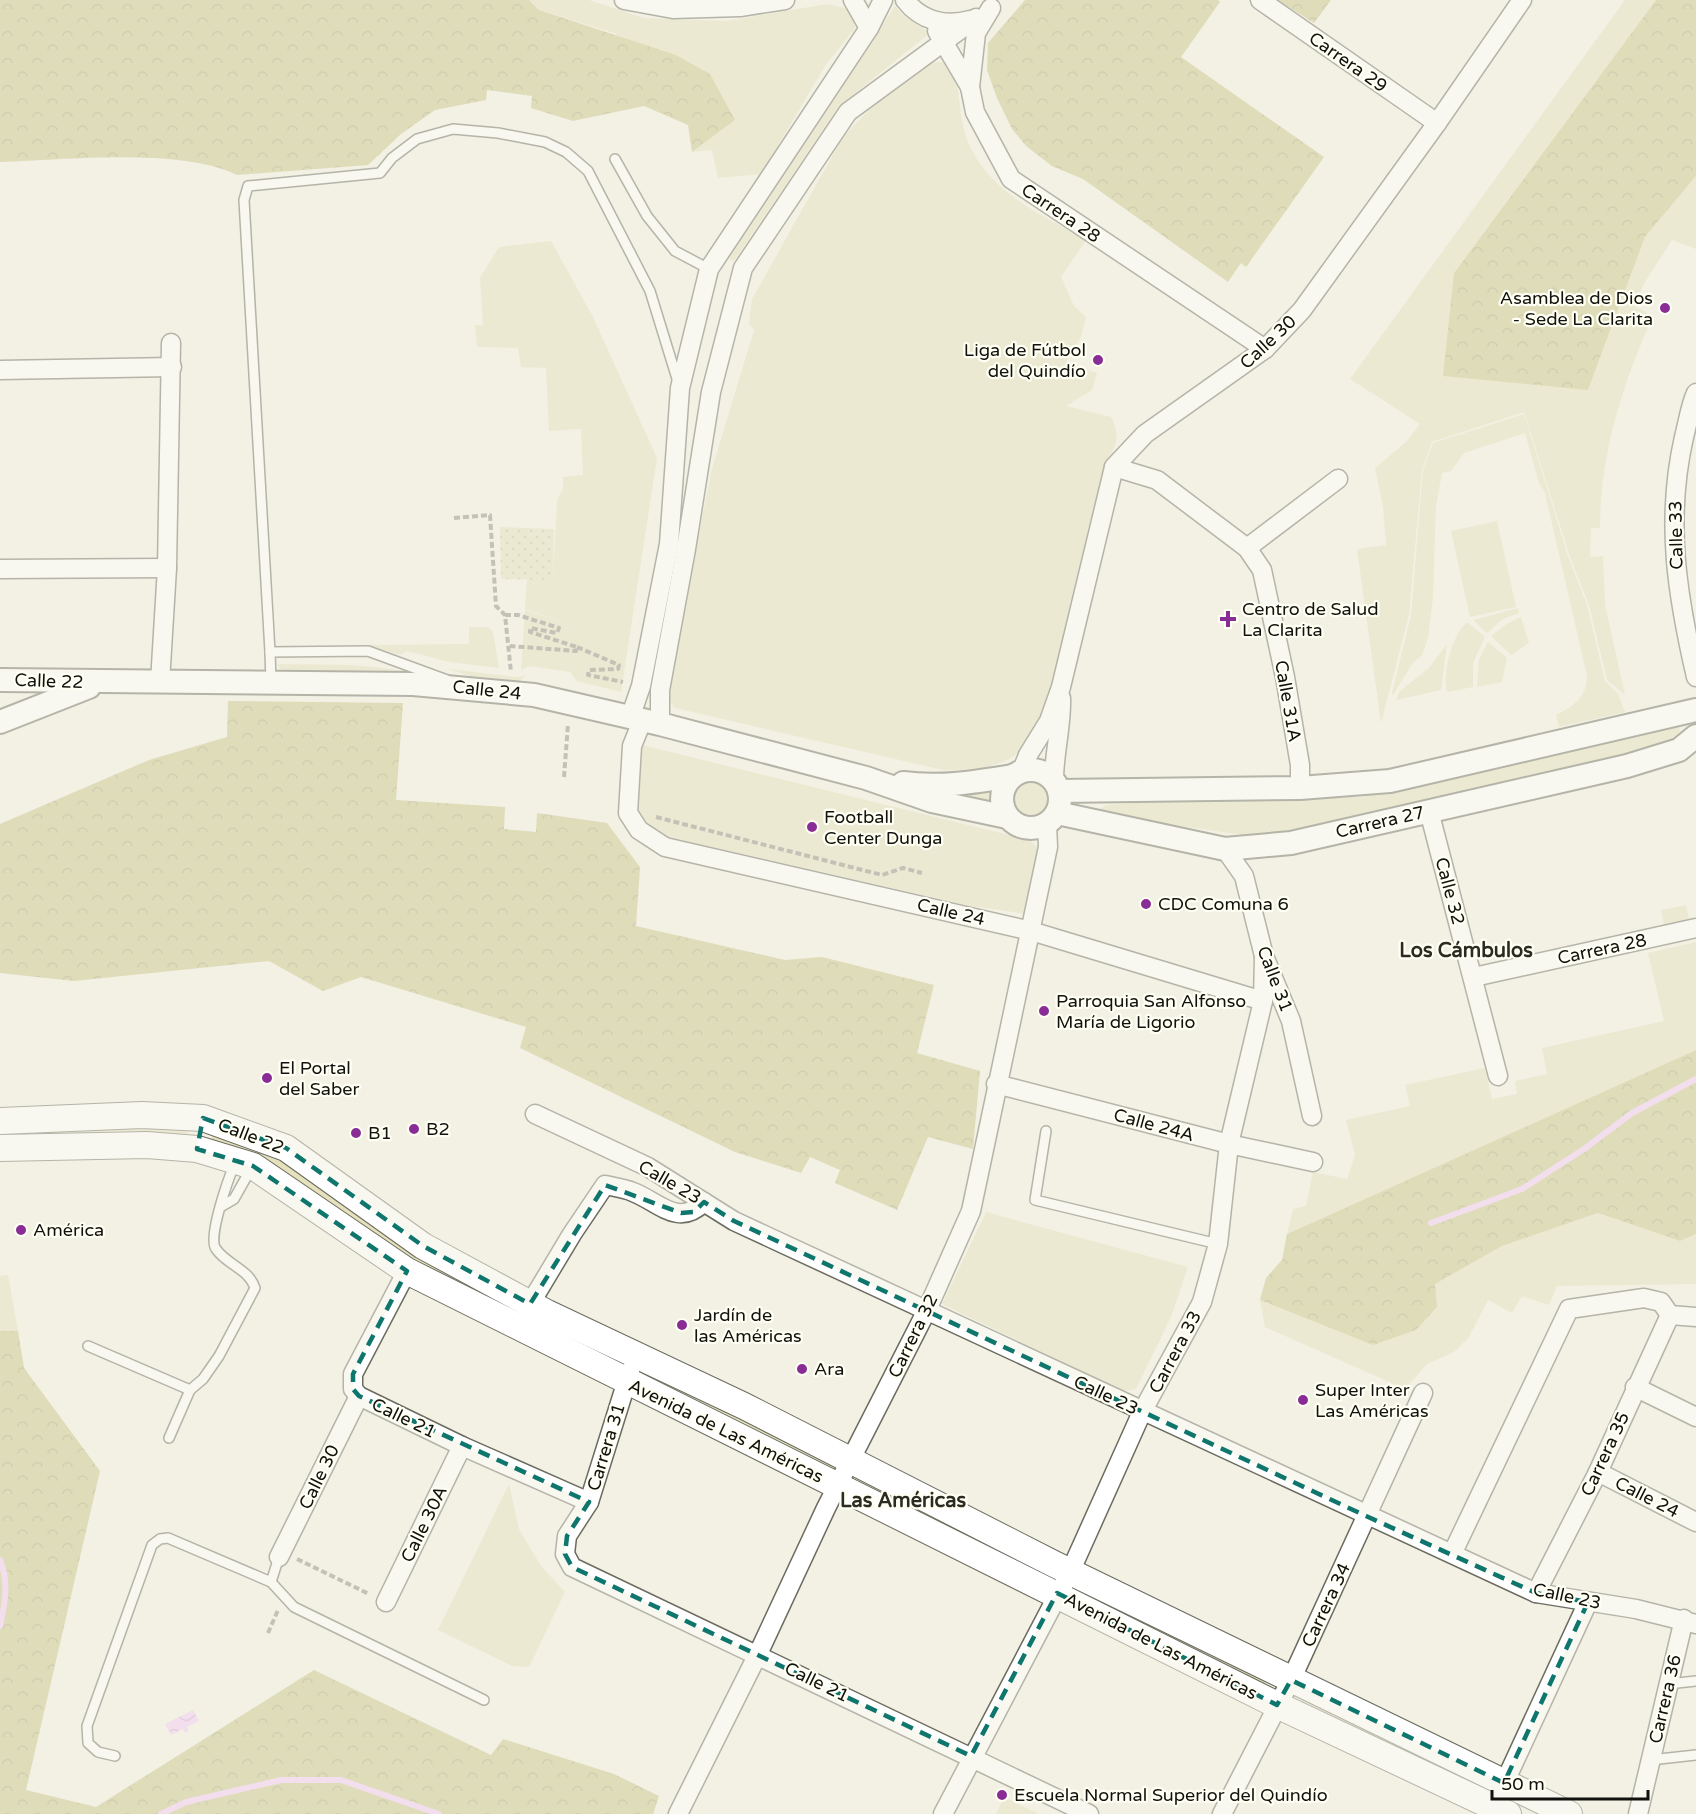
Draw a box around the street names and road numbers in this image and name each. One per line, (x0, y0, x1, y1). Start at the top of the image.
street label: Carrera 29 (1305, 27, 1391, 97)
street label: Carrera 28 (1017, 179, 1105, 247)
street label: Calle 30 (1235, 310, 1301, 374)
street label: Calle 33 (1664, 500, 1688, 570)
street label: Calle 31A (1270, 658, 1306, 744)
street label: Calle 22 (14, 669, 84, 693)
street label: Calle 24 (452, 675, 522, 705)
street label: Carrera 27 (1333, 801, 1427, 843)
street label: Calle 32 (1430, 855, 1470, 927)
street label: Calle 24 (915, 894, 987, 930)
street label: Carrera 28 (1555, 929, 1649, 969)
street label: Calle 31 (1252, 943, 1298, 1015)
street label: Calle 24A (1111, 1104, 1197, 1146)
street label: Calle 22 (215, 1113, 287, 1159)
street label: Calle 23 (635, 1155, 705, 1209)
street label: Carrera 32 (883, 1290, 943, 1382)
street label: Carrera 33 (1144, 1307, 1206, 1397)
street label: Calle 23 (1070, 1370, 1142, 1420)
street label: Avenida de Las Américas (625, 1374, 827, 1488)
street label: Calle 21 (368, 1393, 440, 1443)
street label: Carrera 31 (582, 1400, 630, 1494)
street label: Carrera 35 (1576, 1408, 1634, 1500)
street label: Calle 30 (294, 1441, 344, 1513)
street label: Calle 24 (1611, 1472, 1683, 1522)
street label: Calle 30A (396, 1482, 452, 1566)
street label: Carrera 34 (1297, 1559, 1355, 1651)
street label: Calle 23 (1531, 1578, 1603, 1614)
street label: Avenida de Las Américas (1061, 1588, 1261, 1704)
street label: Carrera 36 (1644, 1652, 1686, 1746)
street label: Calle 21 (781, 1657, 853, 1707)

